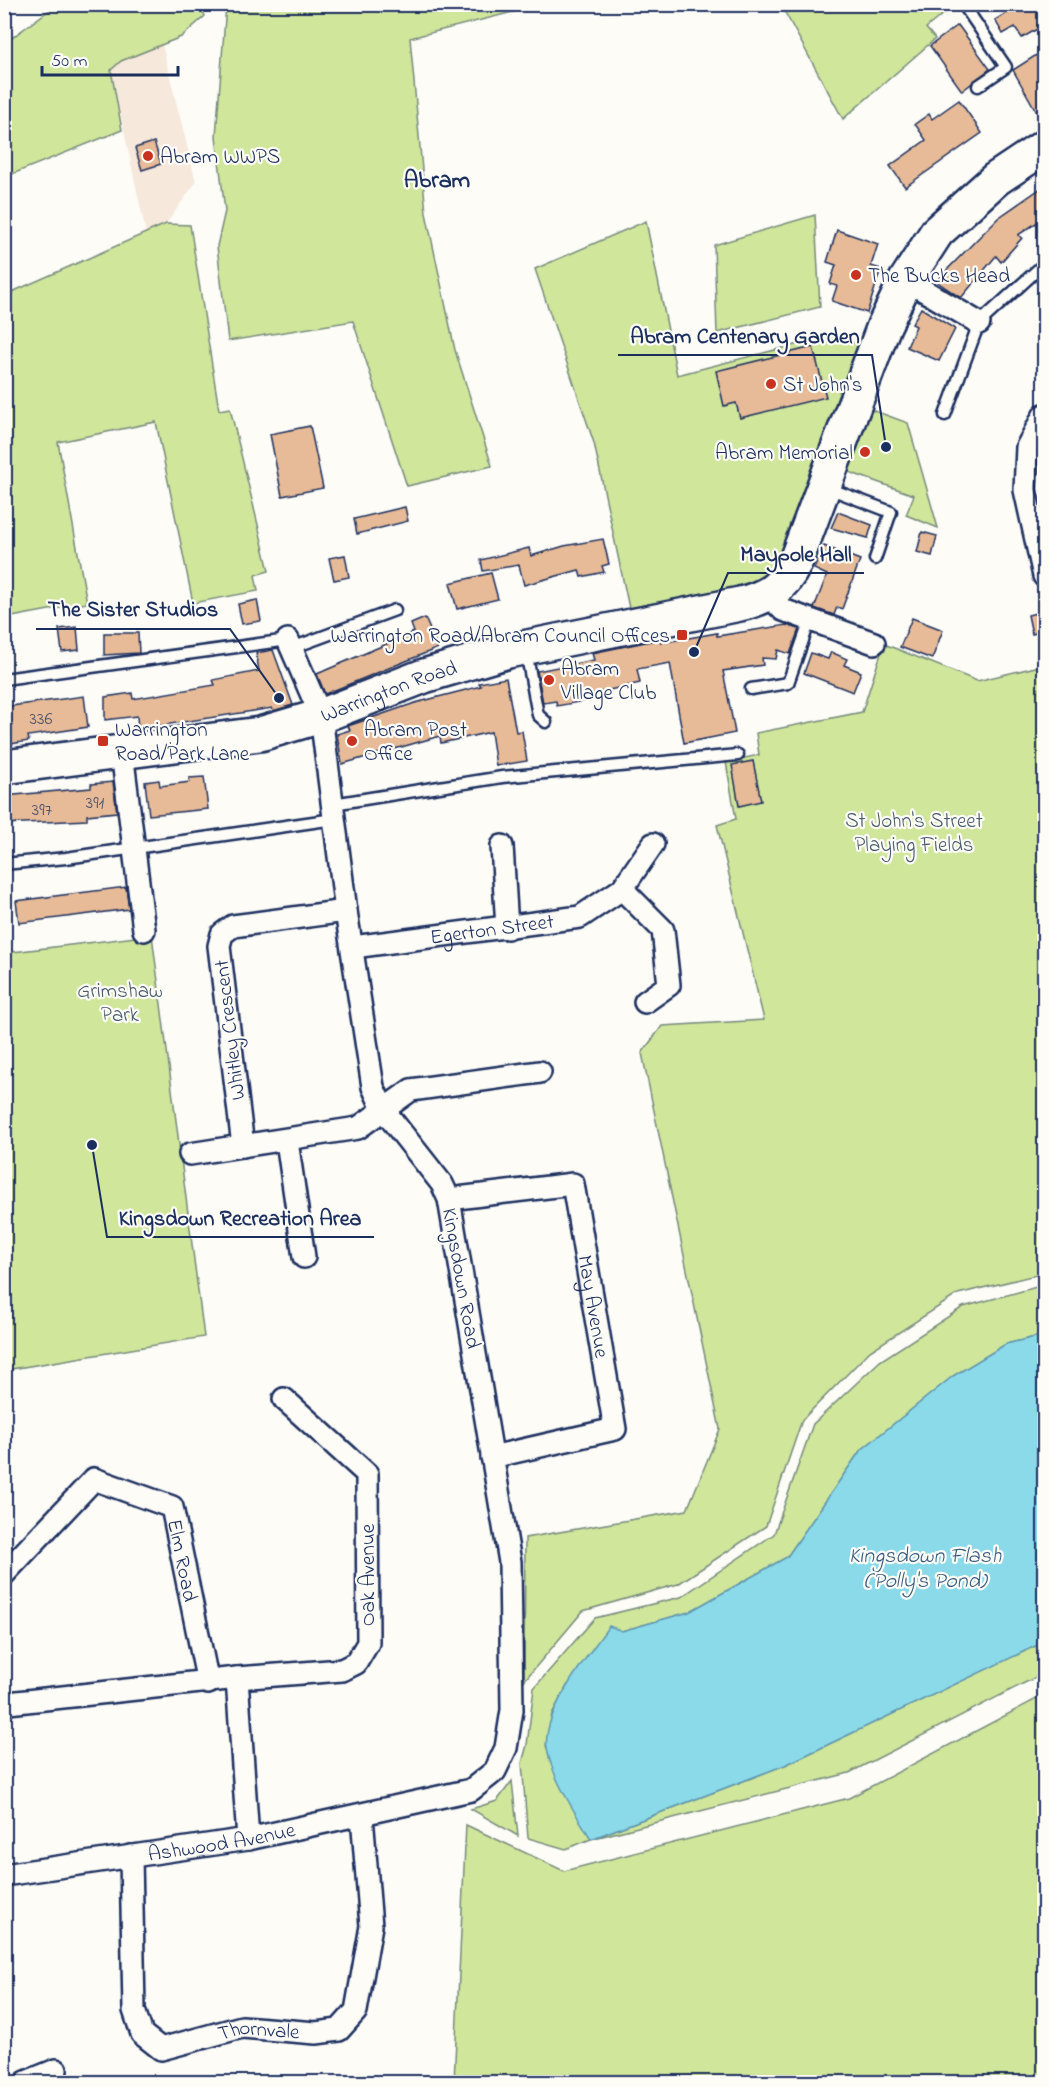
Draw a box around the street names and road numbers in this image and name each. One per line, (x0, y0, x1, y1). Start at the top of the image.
street label: Warrington Road (317, 654, 461, 732)
street label: Egerton Street (428, 908, 556, 954)
street label: Whitley Crescent (207, 958, 256, 1102)
street label: Kingsdown Road (431, 1206, 487, 1352)
street label: May Avenue (568, 1253, 616, 1361)
street label: Elm Road (158, 1517, 204, 1605)
street label: Oak Avenue (354, 1523, 384, 1626)
street label: Ashwood Avenue (146, 1816, 299, 1871)
street label: Thornvale (215, 2014, 301, 2050)

